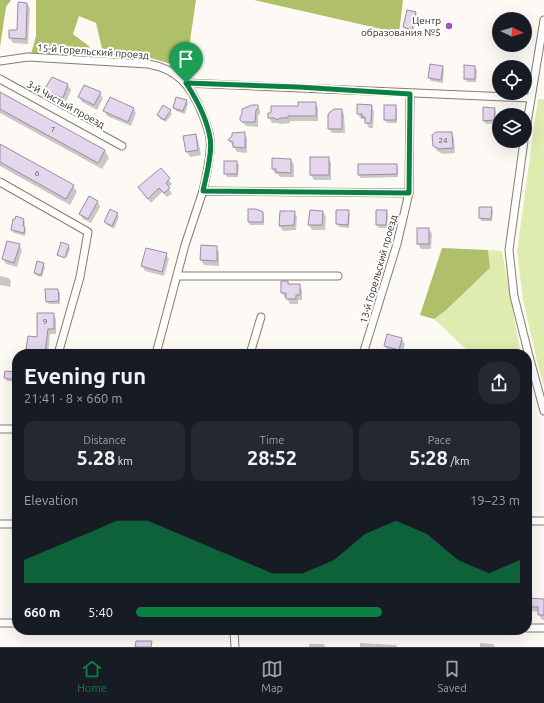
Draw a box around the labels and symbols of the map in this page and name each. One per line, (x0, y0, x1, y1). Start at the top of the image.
north arrow (492, 12, 532, 52)
place label: Центр образования №5 (361, 15, 441, 38)
marker: Центр образования №5 (444, 21, 454, 31)
street label: 15-й Горельский проезд (37, 42, 149, 61)
pin (169, 42, 203, 83)
street label: 3-й Чистый проезд (25, 78, 107, 130)
house number: 7 (51, 125, 55, 134)
house number: 24 (438, 136, 448, 145)
house number: 6 (35, 169, 40, 178)
street label: 13-й Горельский проезд (358, 214, 399, 325)
house number: 9 (43, 317, 47, 326)

